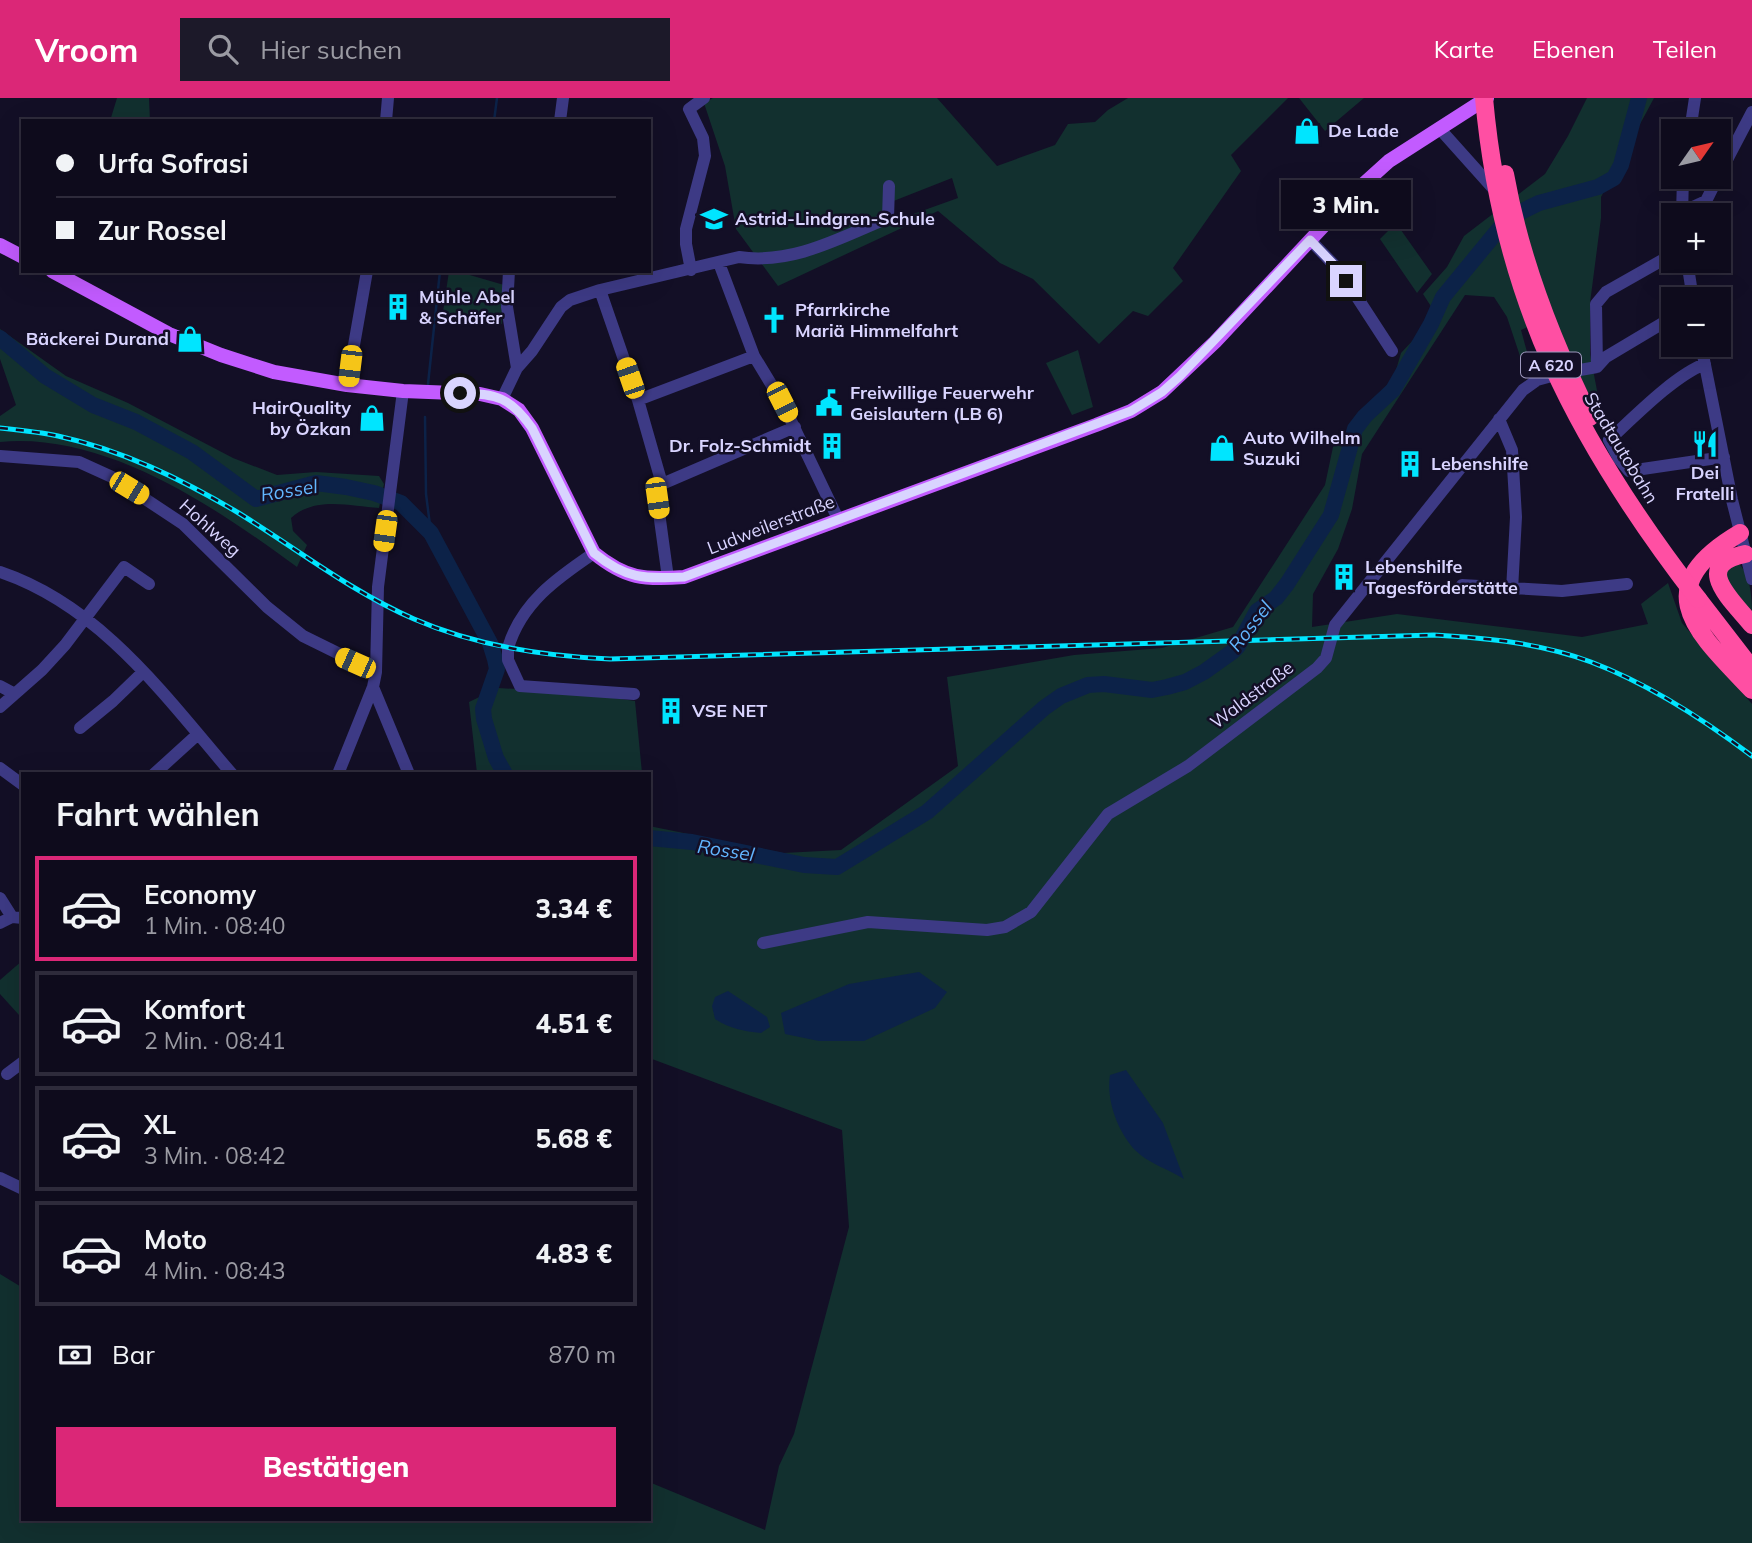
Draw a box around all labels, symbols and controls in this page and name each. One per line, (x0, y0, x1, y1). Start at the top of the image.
search box (180, 18, 670, 81)
text: Vroom (35, 29, 138, 70)
icon: search (204, 30, 242, 68)
text: Hier suchen (260, 33, 402, 66)
text: Karte (1434, 34, 1494, 64)
text: Ebenen (1532, 34, 1615, 64)
text: Teilen (1653, 34, 1717, 64)
shop icon: De Lade (1292, 116, 1322, 146)
place label: De Lade (1328, 119, 1399, 142)
north arrow (1661, 119, 1731, 189)
map controls (1661, 119, 1731, 357)
text: Urfa Sofrasi (98, 147, 249, 180)
callout: 3 Min. (1281, 180, 1411, 228)
text: 3 Min. (1313, 190, 1379, 219)
button: + (1661, 203, 1731, 273)
school or university icon: Astrid-Lindgren-Schule (699, 204, 729, 234)
place label: Astrid-Lindgren-Schule (735, 207, 935, 230)
text: Zur Rossel (98, 214, 227, 247)
route end (1330, 265, 1362, 297)
place label: Mühle Abel & Schäfer (419, 285, 515, 329)
button: − (1661, 287, 1731, 357)
building icon: Mühle Abel & Schäfer (383, 292, 413, 322)
place label: Pfarrkirche Mariä Himmelfahrt (795, 298, 958, 342)
church icon: Pfarrkirche Mariä Himmelfahrt (759, 305, 789, 335)
shop icon: Bäckerei Durand (175, 324, 205, 354)
place label: Bäckerei Durand (26, 327, 169, 350)
car (338, 344, 363, 388)
road number: A 620 (1521, 353, 1581, 378)
car (614, 355, 647, 401)
route start (444, 377, 476, 409)
car (764, 379, 801, 425)
place label: Freiwillige Feuerwehr Geislautern (LB 6) (850, 381, 1035, 425)
public building icon: Freiwillige Feuerwehr Geislautern (LB 6) (814, 388, 844, 418)
street label: Stadtautobahn (1579, 388, 1664, 508)
place label: HairQuality by Özkan (252, 396, 351, 440)
shop icon: HairQuality by Özkan (357, 403, 387, 433)
place label: Auto Wilhelm Suzuki (1243, 426, 1361, 470)
restaurant icon: Dei Fratelli (1690, 429, 1720, 459)
building icon: Dr. Folz-Schmidt (817, 431, 847, 461)
shop icon: Auto Wilhelm Suzuki (1207, 433, 1237, 463)
place label: Dr. Folz-Schmidt (669, 434, 811, 457)
building icon: Lebenshilfe (1395, 449, 1425, 479)
place label: Lebenshilfe (1431, 452, 1528, 475)
place label: Dei Fratelli (1676, 461, 1734, 505)
car (106, 468, 153, 508)
water label: Rossel (259, 474, 320, 506)
car (644, 476, 671, 520)
street label: Ludweilerstraße (704, 490, 838, 559)
street label: Hohlweg (175, 494, 246, 561)
car (372, 509, 399, 553)
place label: Lebenshilfe Tagesförderstätte (1365, 555, 1518, 599)
building icon: Lebenshilfe Tagesförderstätte (1329, 562, 1359, 592)
water label: Rossel (1223, 596, 1277, 656)
car (332, 645, 379, 681)
street label: Waldstraße (1205, 656, 1298, 733)
building icon: VSE NET (656, 696, 686, 726)
place label: VSE NET (691, 699, 767, 722)
text: Fahrt wählen (56, 794, 260, 834)
water label: Rossel (696, 834, 757, 866)
icon: car (60, 877, 123, 940)
text: Economy (144, 878, 256, 911)
text: 3.34 € (536, 892, 612, 925)
text: 1 Min. · 08:40 (144, 911, 286, 940)
icon: car (60, 992, 123, 1055)
text: Komfort (144, 993, 245, 1026)
text: 4.51 € (536, 1007, 612, 1040)
text: 2 Min. · 08:41 (144, 1026, 286, 1055)
icon: car (60, 1107, 123, 1170)
text: XL (144, 1108, 176, 1141)
text: 5.68 € (536, 1122, 612, 1155)
text: 3 Min. · 08:42 (144, 1141, 286, 1170)
icon: car (60, 1222, 123, 1285)
text: Moto (144, 1223, 207, 1256)
text: 4.83 € (536, 1237, 612, 1270)
text: 4 Min. · 08:43 (144, 1256, 286, 1285)
icon: cash (56, 1336, 94, 1374)
text: Bar (112, 1338, 155, 1371)
text: 870 m (548, 1340, 616, 1369)
button: Bestätigen (56, 1427, 616, 1507)

